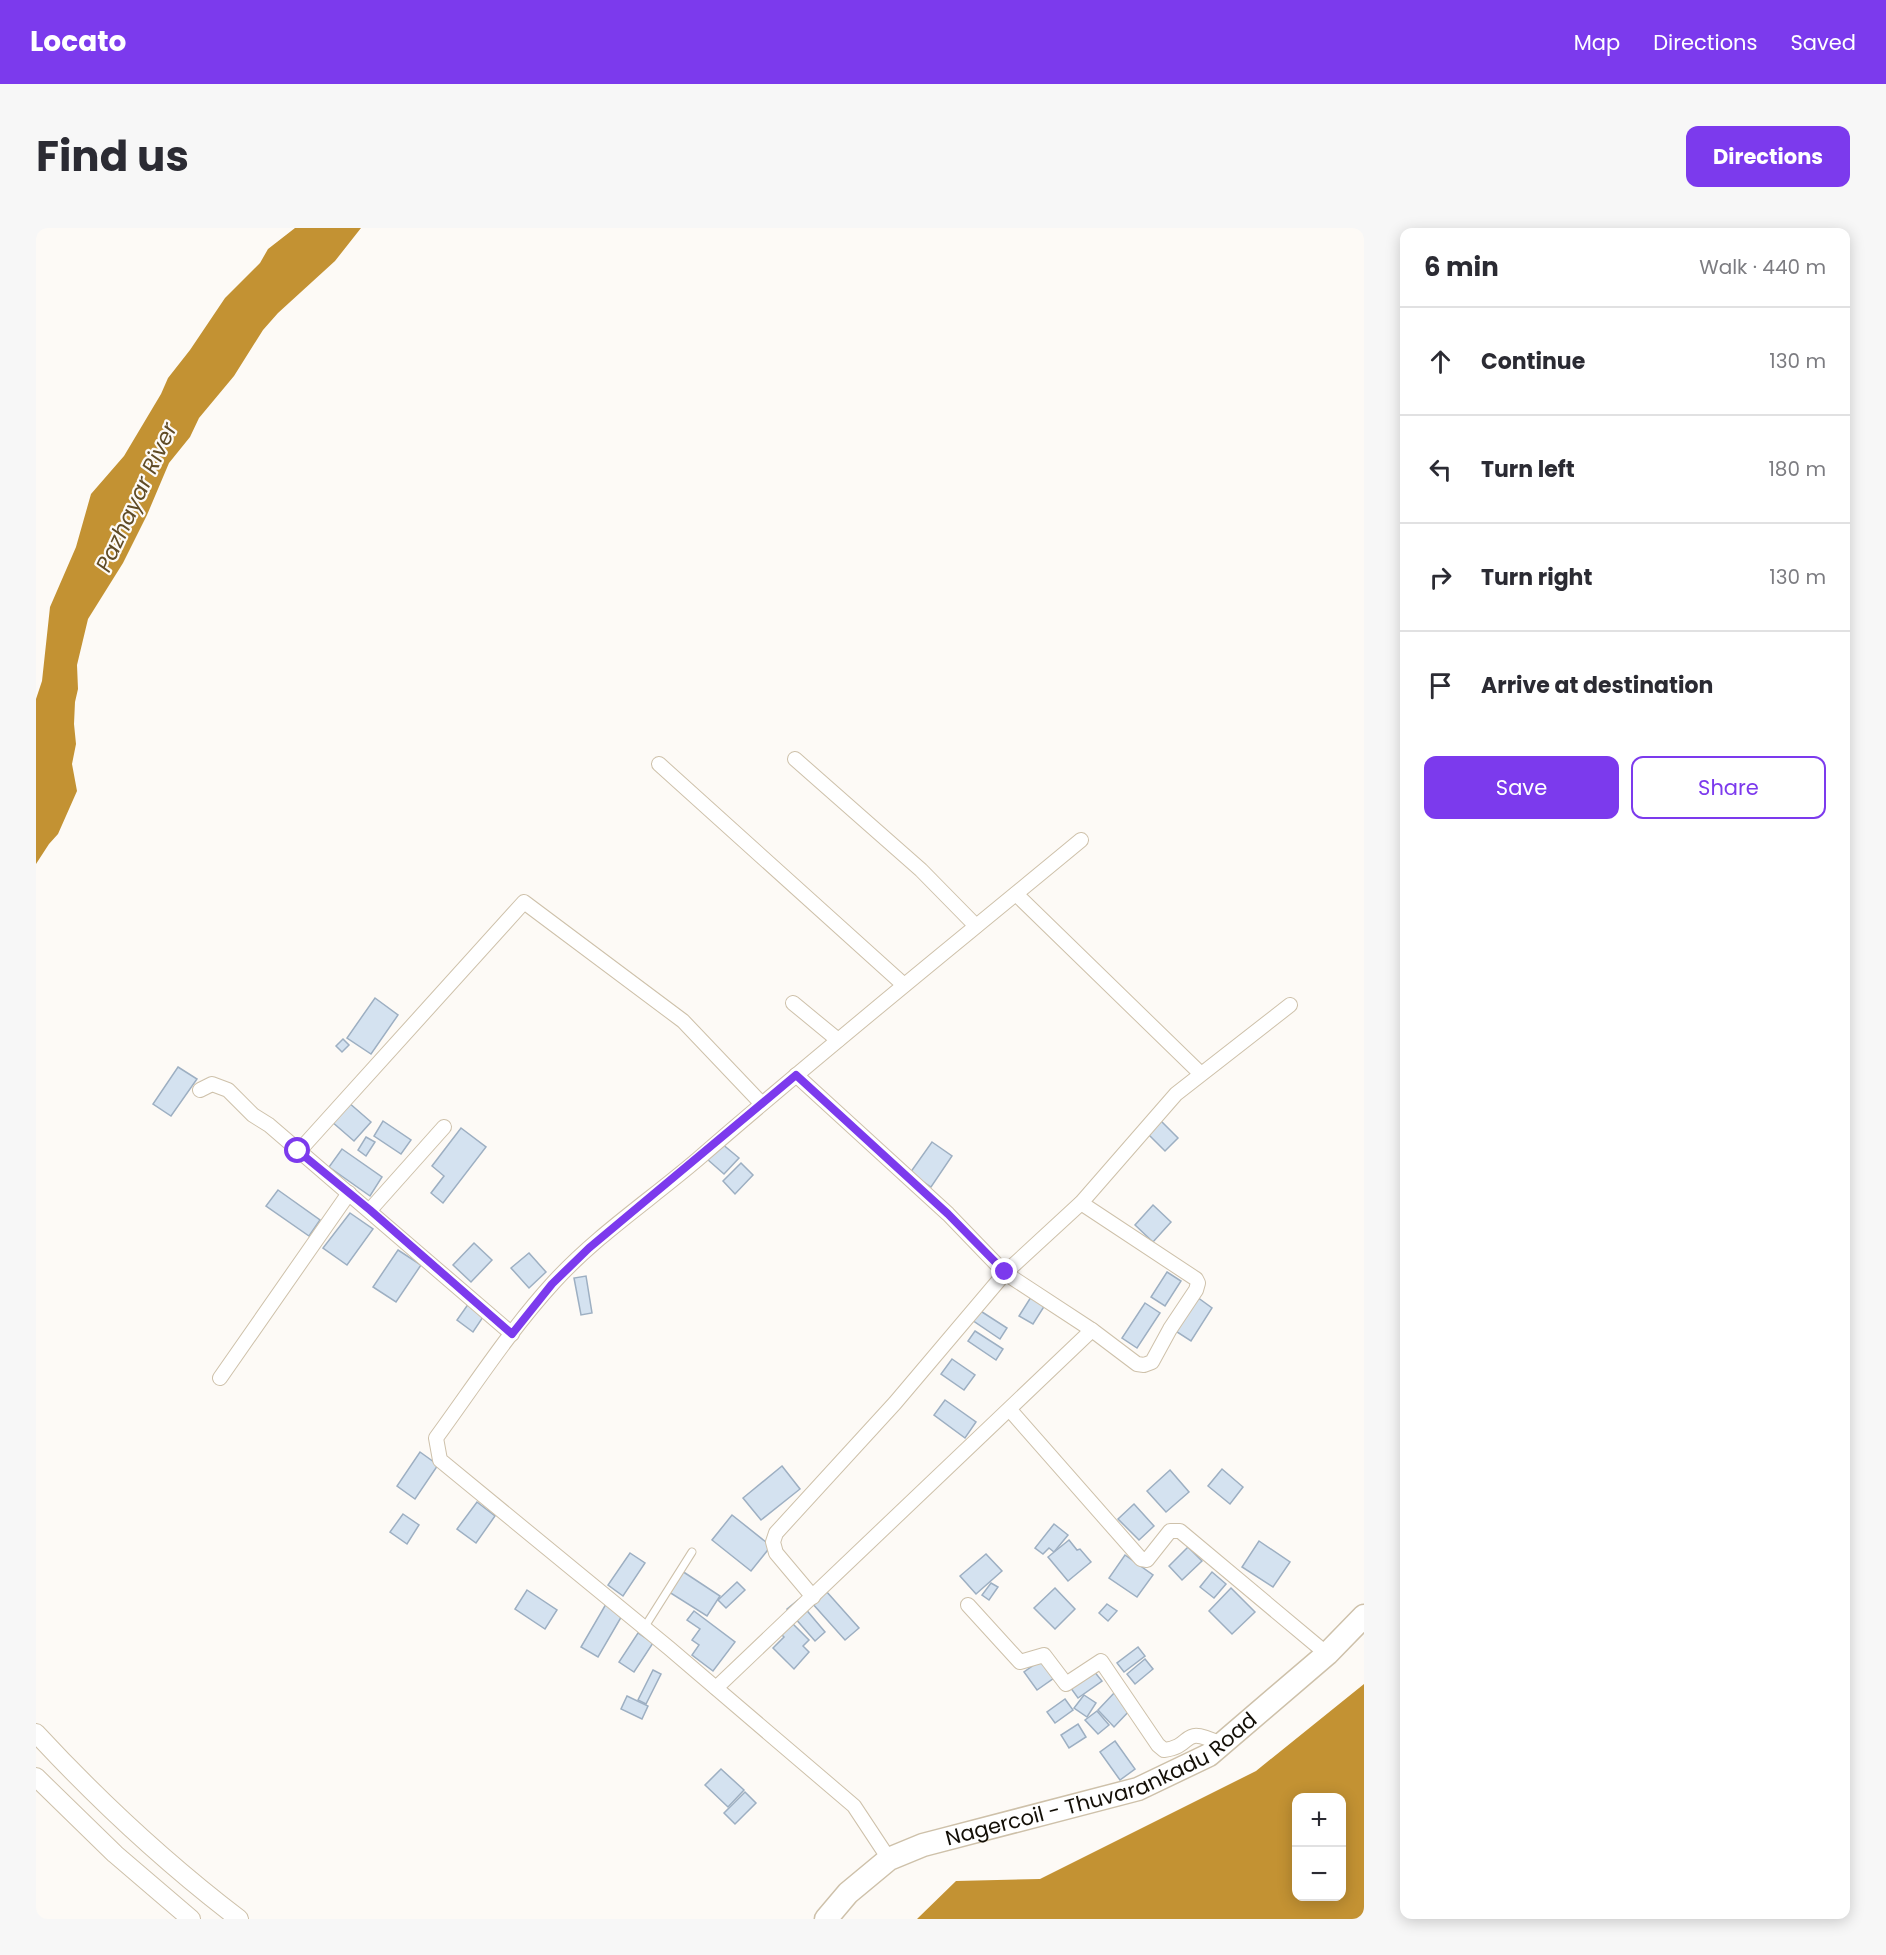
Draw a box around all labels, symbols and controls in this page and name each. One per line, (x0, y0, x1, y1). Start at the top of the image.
text: Locato (30, 22, 126, 61)
text: Map (1574, 28, 1620, 57)
text: Directions (1653, 28, 1757, 57)
text: Saved (1790, 28, 1856, 57)
button: Directions (1686, 126, 1850, 187)
text: Find us (36, 127, 189, 186)
text: 6 min (1424, 249, 1499, 285)
text: Walk · 440 m (1699, 253, 1826, 281)
icon: ahead (1424, 345, 1457, 378)
text: Continue (1481, 346, 1585, 377)
text: 130 m (1769, 347, 1826, 375)
water label: Pazhayar River (88, 417, 185, 577)
icon: left (1424, 453, 1457, 486)
text: Turn left (1481, 454, 1575, 485)
text: 180 m (1768, 455, 1826, 483)
icon: right (1424, 561, 1457, 594)
text: Turn right (1481, 562, 1592, 593)
text: 130 m (1769, 563, 1826, 591)
icon: arrive (1424, 669, 1457, 702)
text: Arrive at destination (1481, 670, 1713, 701)
button: Save (1424, 756, 1619, 819)
button: Share (1631, 756, 1826, 819)
route start (284, 1137, 310, 1163)
route end (991, 1258, 1017, 1284)
street label: Nagercoil - Thuvarankadu Road (942, 1705, 1263, 1853)
map controls (1292, 1793, 1346, 1901)
button: + (1292, 1793, 1346, 1847)
button: − (1292, 1847, 1346, 1901)

